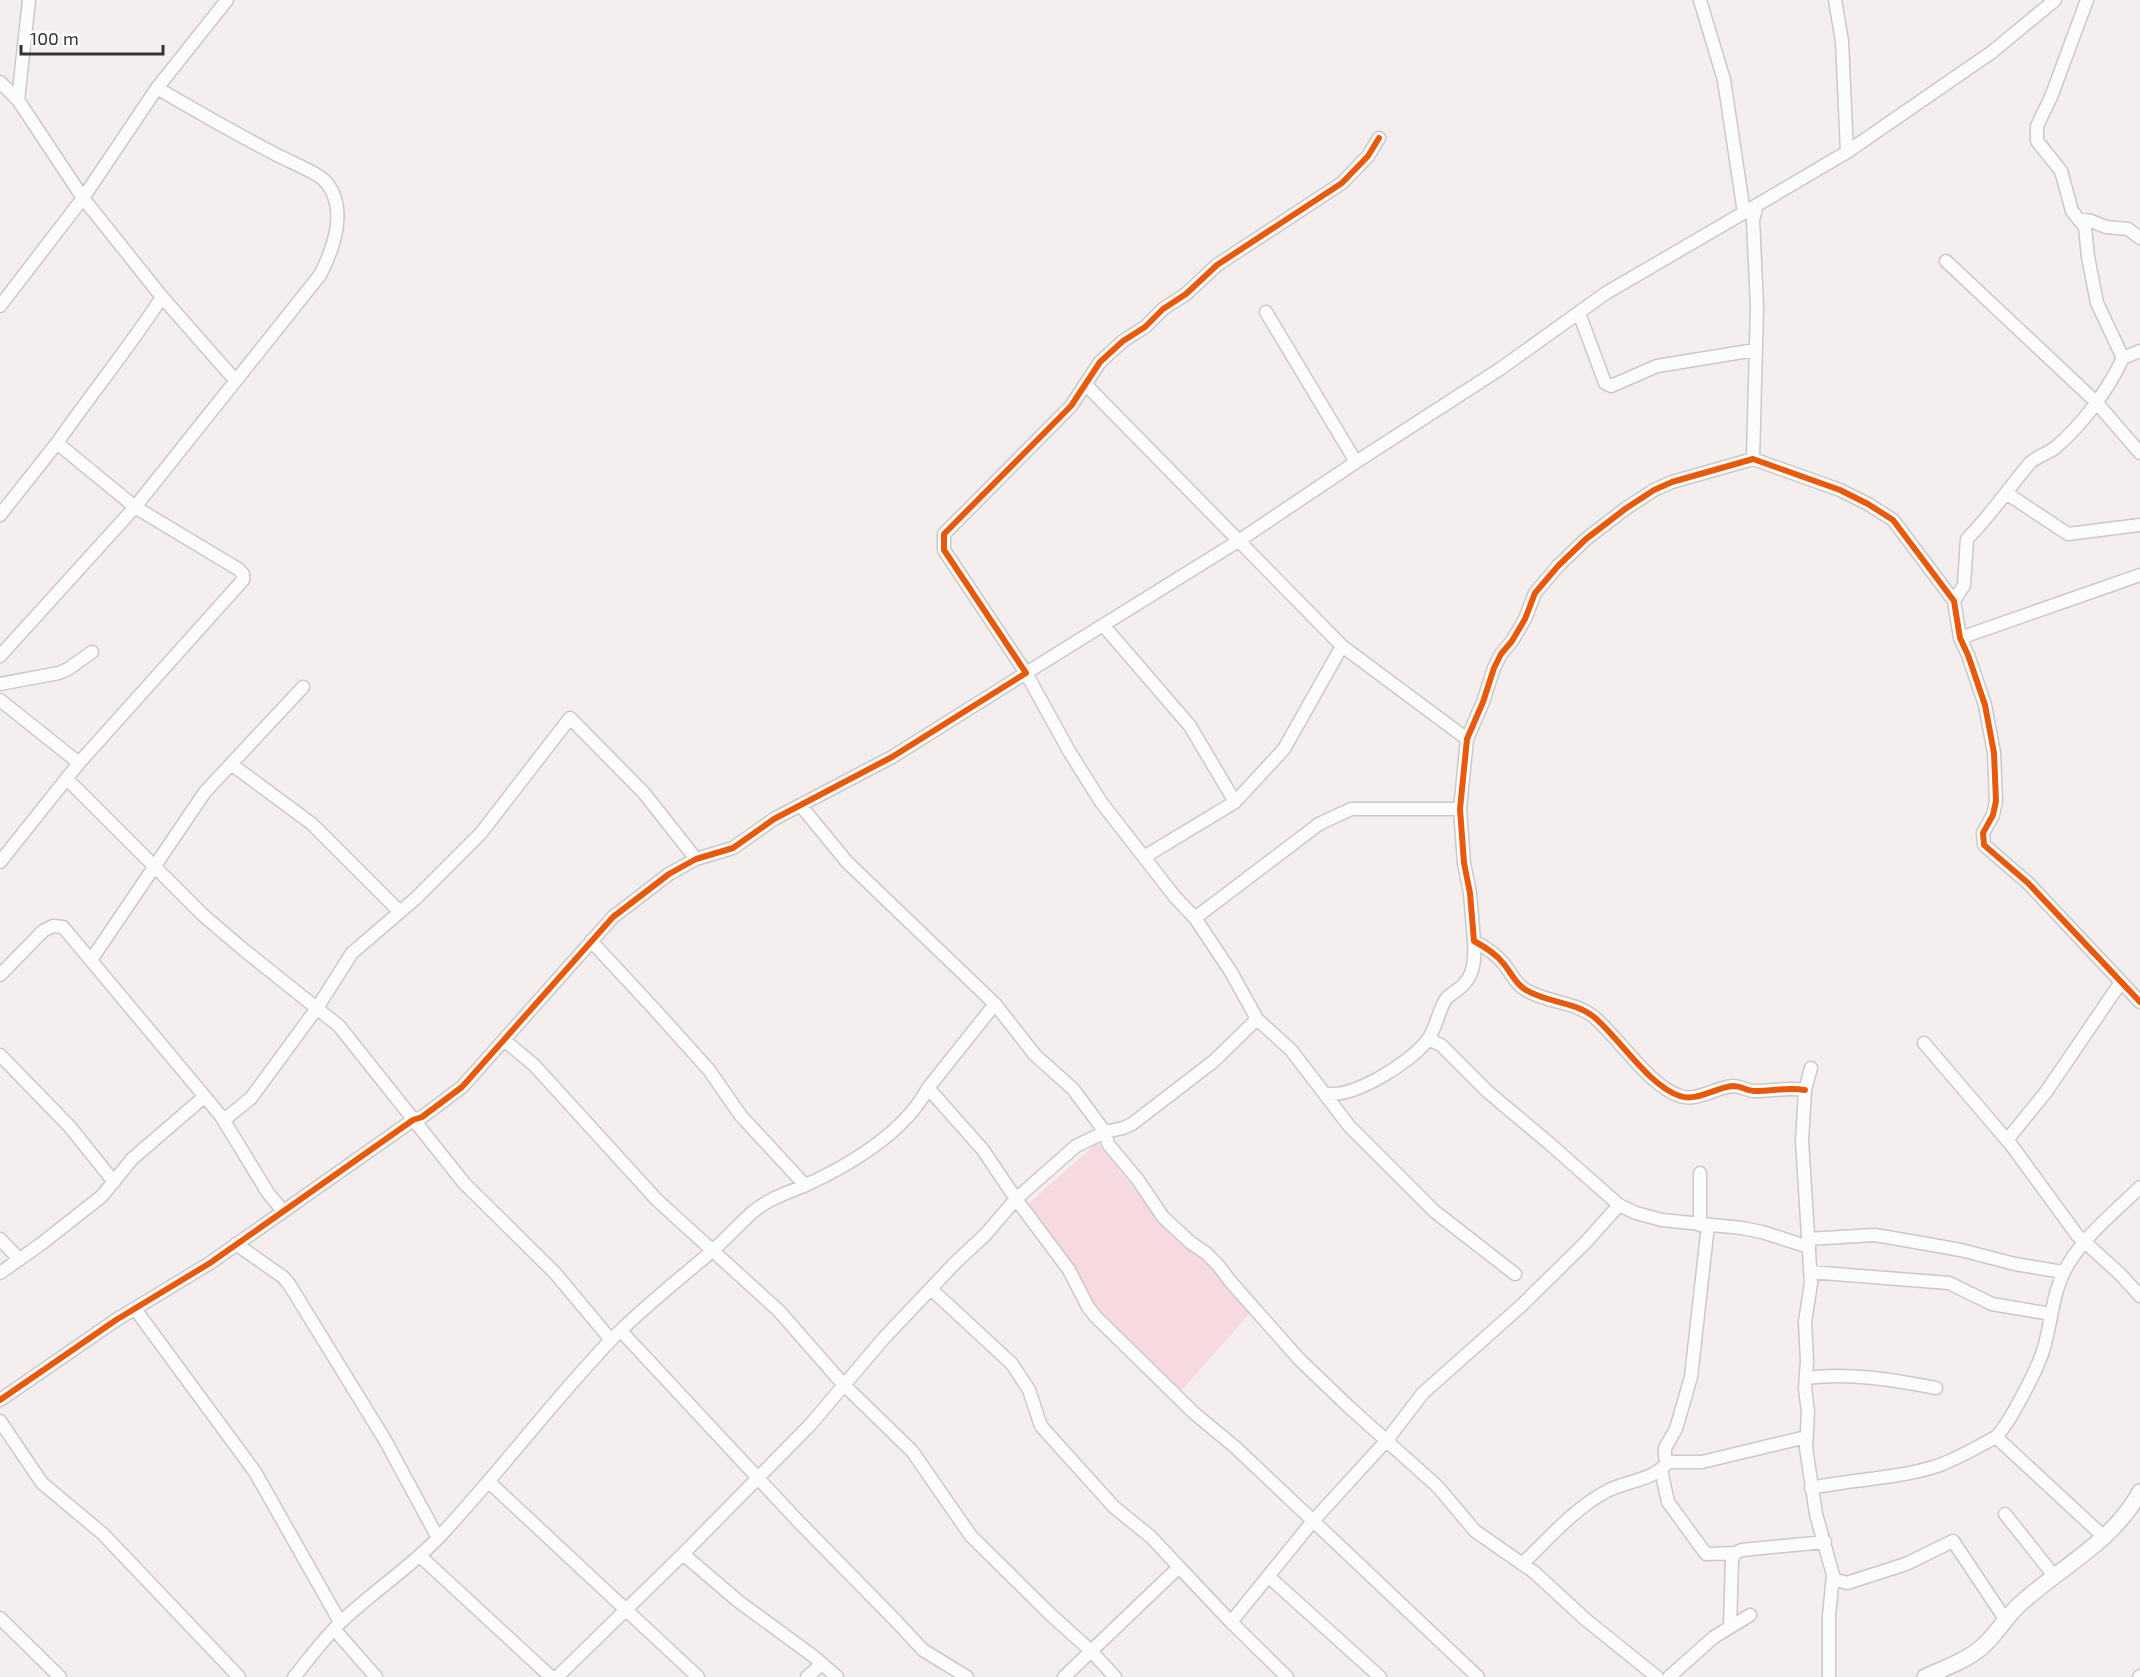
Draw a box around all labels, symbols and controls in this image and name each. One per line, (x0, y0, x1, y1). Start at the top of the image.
scale bar (21, 18, 164, 56)
text: 100 m (30, 27, 79, 49)

